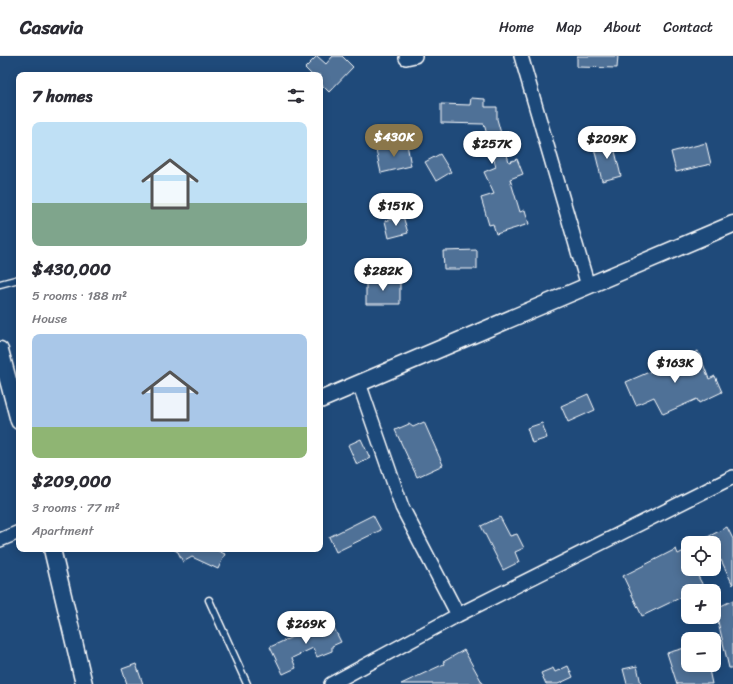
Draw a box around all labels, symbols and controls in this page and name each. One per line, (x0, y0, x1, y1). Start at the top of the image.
text: Casavia (20, 11, 83, 44)
text: Home (499, 15, 534, 40)
text: Map (556, 15, 582, 40)
text: About (604, 15, 641, 40)
text: Contact (663, 15, 713, 40)
text: 7 homes (32, 81, 92, 111)
icon: filters (285, 85, 307, 107)
pin: $430K (366, 124, 422, 158)
text: $430K (374, 125, 414, 148)
pin: $209K (579, 126, 635, 160)
text: $209K (587, 127, 627, 150)
pin: $257K (464, 131, 520, 165)
text: $257K (472, 132, 512, 155)
icon: home (134, 148, 206, 220)
pin: $151K (368, 193, 424, 227)
text: $151K (378, 194, 414, 217)
text: $430,000 (32, 254, 111, 284)
pin: $282K (355, 258, 411, 292)
text: $282K (363, 259, 403, 282)
text: 5 rooms · 188 m² (32, 284, 127, 307)
text: House (32, 307, 67, 330)
pin: $163K (647, 350, 703, 384)
text: $163K (657, 351, 693, 374)
icon: home (134, 360, 206, 432)
text: $209,000 (32, 466, 111, 496)
text: 3 rooms · 77 m² (32, 496, 120, 519)
text: Apartment (32, 519, 93, 542)
map controls (681, 536, 721, 672)
button: locate (681, 536, 721, 576)
button: + (681, 584, 721, 624)
pin: $269K (278, 611, 334, 645)
text: $269K (286, 612, 326, 635)
button: − (681, 632, 721, 672)

